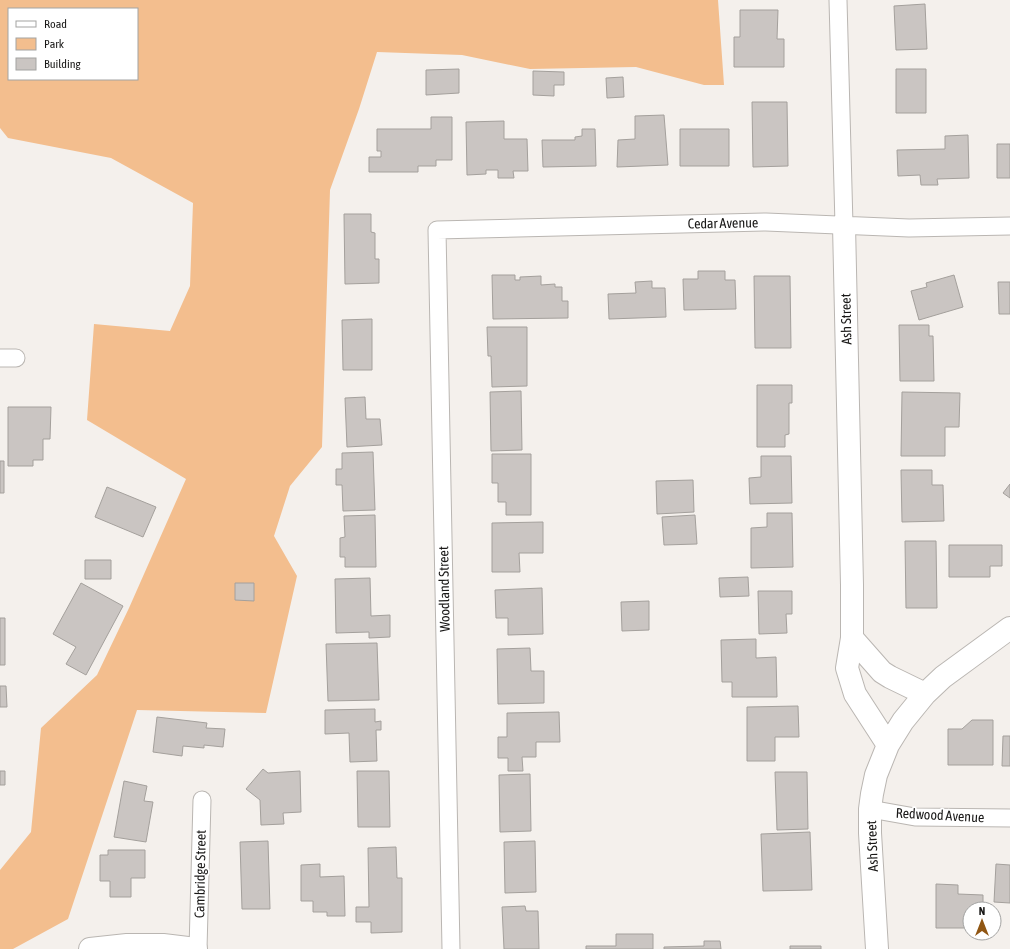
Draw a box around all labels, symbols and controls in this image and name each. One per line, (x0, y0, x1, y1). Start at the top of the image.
legend (8, 8, 138, 80)
text: Road (44, 17, 67, 31)
text: Park (44, 37, 65, 51)
text: Building (44, 57, 82, 71)
street label: Cedar Avenue (688, 214, 758, 232)
street label: Ash Street (838, 293, 854, 345)
street label: Woodland Street (435, 546, 453, 632)
street label: Redwood Avenue (895, 805, 985, 825)
street label: Ash Street (863, 820, 881, 872)
street label: Cambridge Street (191, 830, 209, 918)
north arrow (962, 901, 1002, 941)
text: N (979, 905, 985, 917)

